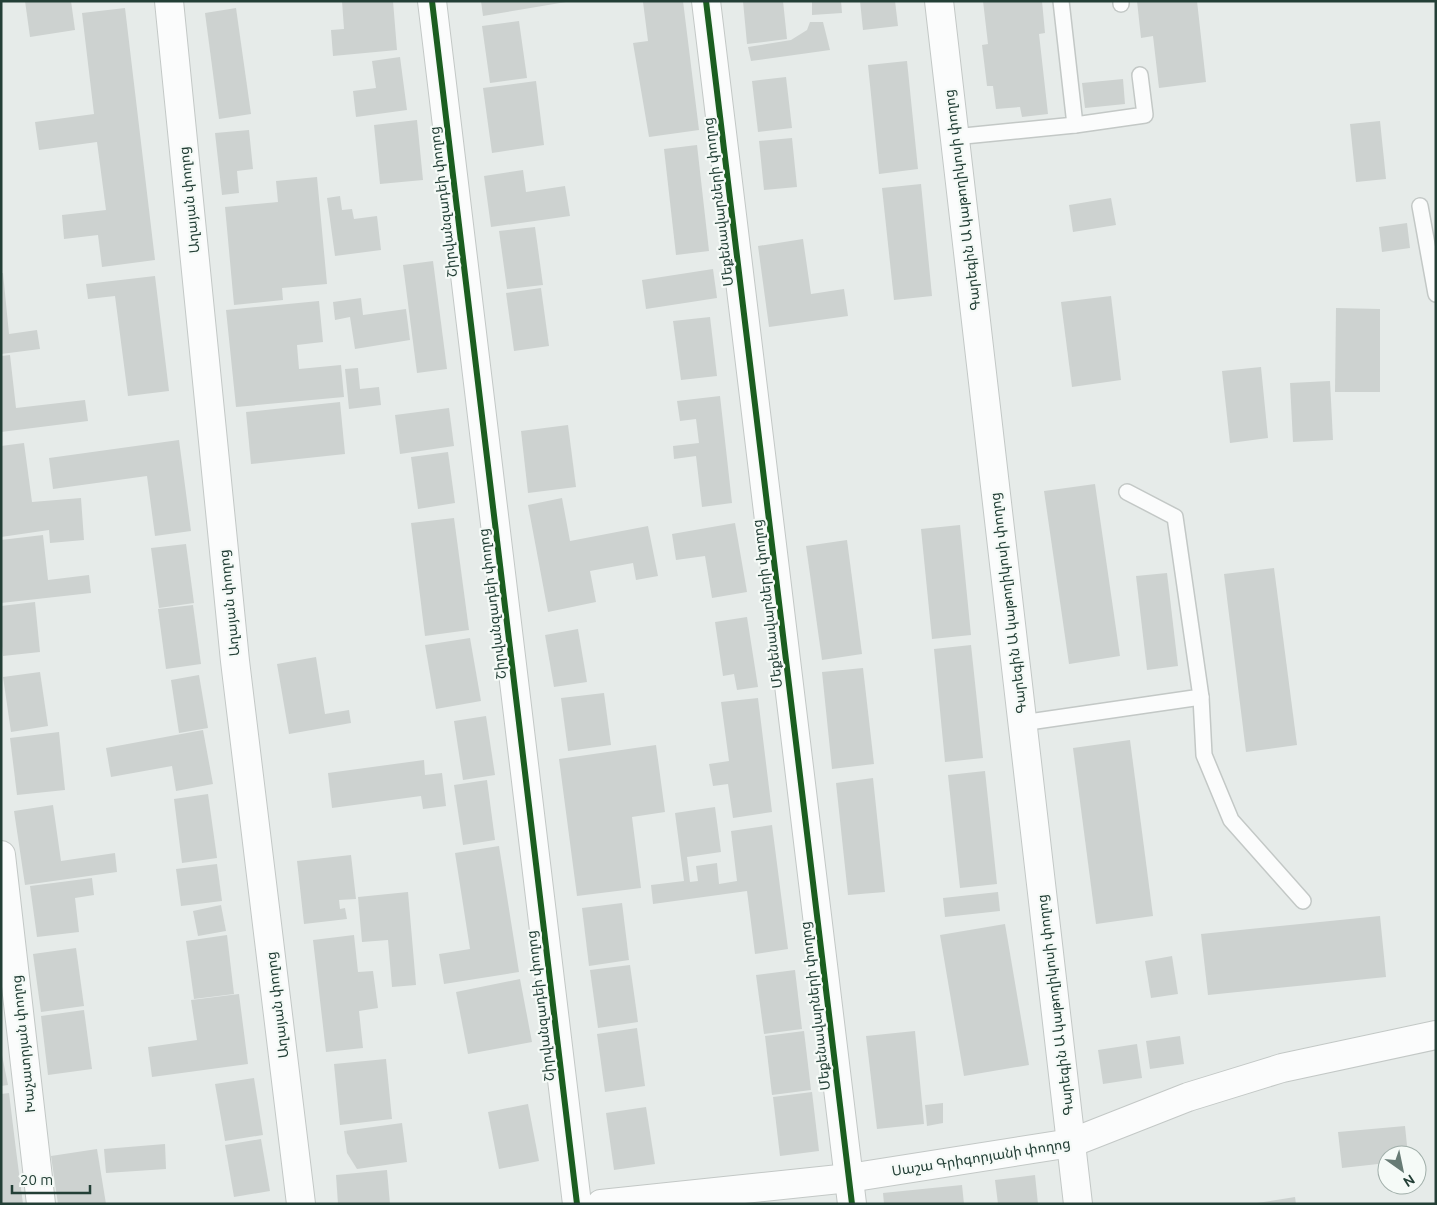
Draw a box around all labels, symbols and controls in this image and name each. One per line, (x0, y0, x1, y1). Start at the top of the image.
street label: Գարեգին Ա կաթողիկոսի փողոց (940, 88, 984, 312)
street label: Մեքենավարների փողոց (700, 117, 736, 287)
street label: Շիրվանզադեի փողոց (426, 126, 460, 278)
street label: Աղայան փողոց (175, 146, 203, 254)
street label: Գարեգին Ա կաթողիկոսի փողոց (986, 491, 1030, 715)
street label: Մեքենավարների փողոց (749, 519, 785, 689)
street label: Շիրվանզադեի փողոց (475, 528, 509, 680)
street label: Աղայան փողոց (215, 549, 243, 657)
street label: Գարեգին Ա կաթողիկոսի փողոց (1033, 893, 1077, 1117)
street label: Մեքենավարների փողոց (797, 921, 833, 1091)
street label: Շիրվանզադեի փողոց (523, 930, 557, 1082)
street label: Աղայան փողոց (263, 951, 291, 1059)
street label: Խաչատրյան փողոց (8, 974, 38, 1114)
street label: Սաշա Գրիգորյանի փողոց (891, 1135, 1071, 1179)
north arrow (1377, 1145, 1427, 1195)
scale bar (12, 1162, 90, 1194)
text: 20 m (20, 1171, 53, 1188)
text: N (1400, 1171, 1418, 1190)

